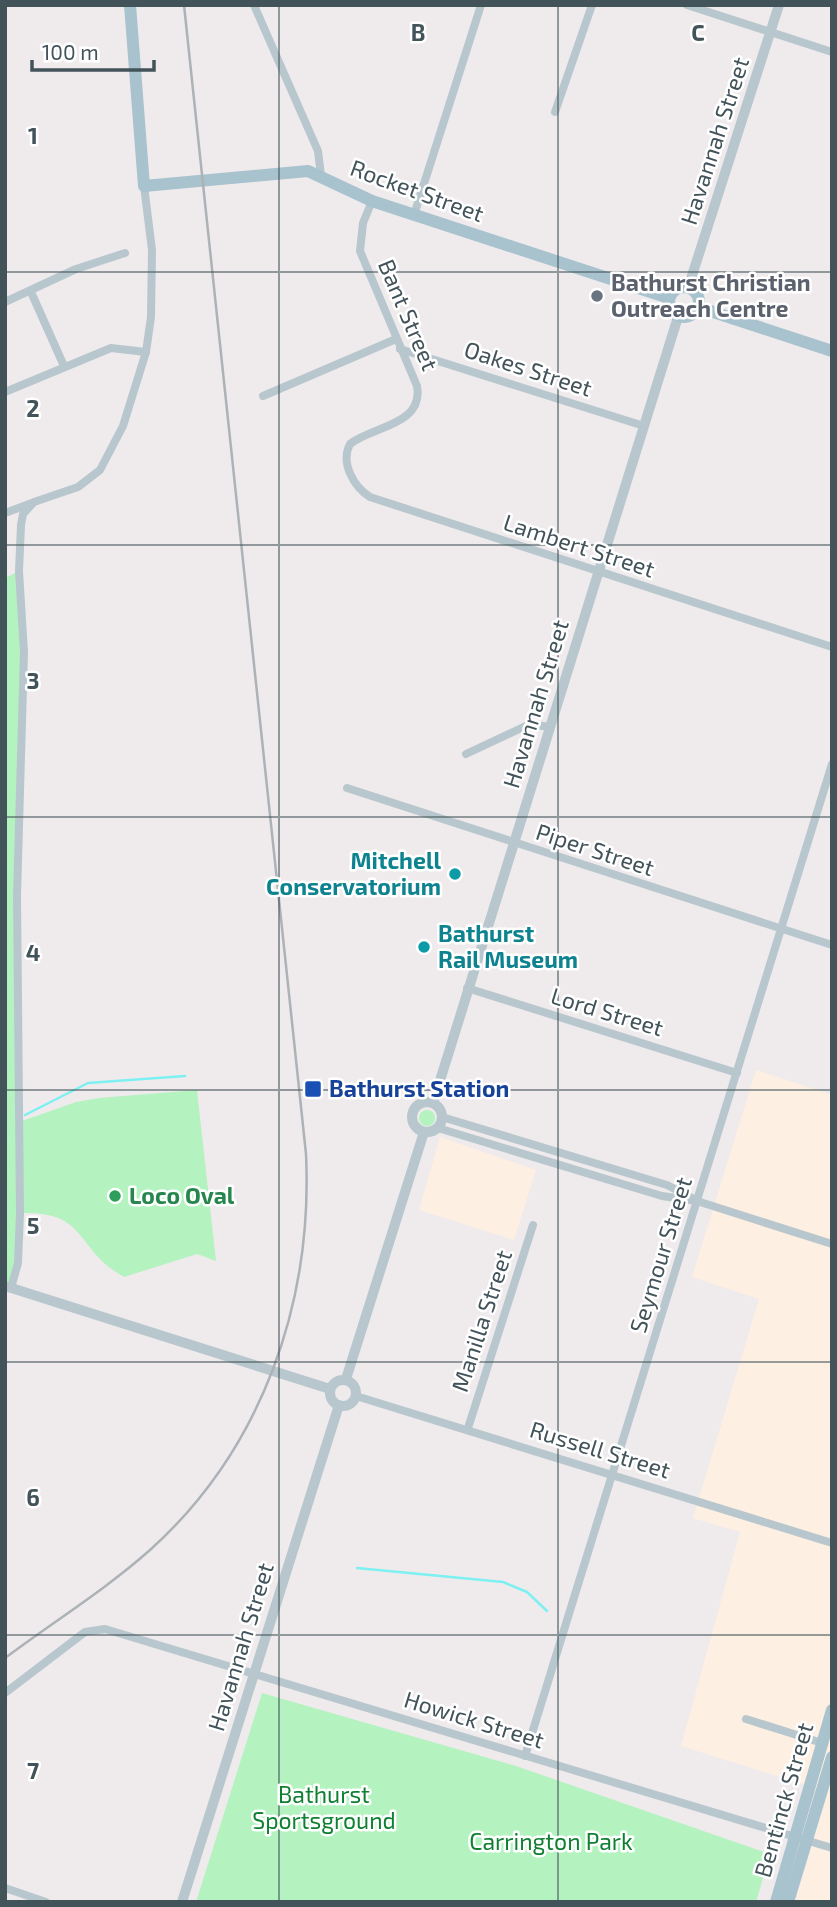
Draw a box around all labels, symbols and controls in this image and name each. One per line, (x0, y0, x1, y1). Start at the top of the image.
text: B (411, 18, 425, 46)
text: C (691, 18, 705, 46)
scale bar (32, 28, 154, 72)
text: 100 m (42, 39, 99, 64)
street label: Havannah Street (674, 53, 754, 228)
text: 1 (28, 121, 38, 149)
street label: Rocket Street (347, 153, 488, 227)
street label: Bant Street (373, 255, 445, 375)
place label: Bathurst Christian Outreach Centre (611, 268, 811, 322)
marker: Bathurst Christian Outreach Centre (589, 288, 605, 304)
street label: Oakes Street (461, 334, 596, 402)
text: 2 (26, 394, 40, 422)
street label: Lambert Street (500, 507, 659, 583)
street label: Havannah Street (496, 616, 574, 791)
text: 3 (26, 666, 40, 694)
street label: Piper Street (533, 817, 658, 881)
place label: Mitchell Conservatorium (266, 846, 441, 900)
marker: Mitchell Conservatorium (447, 866, 463, 882)
place label: Bathurst Rail Museum (438, 919, 578, 973)
text: 4 (26, 938, 40, 966)
marker: Bathurst Rail Museum (416, 939, 432, 955)
street label: Lord Street (548, 981, 667, 1041)
place label: Bathurst Station (329, 1074, 509, 1102)
marker: Bathurst Station (303, 1079, 323, 1099)
street label: Seymour Street (623, 1173, 697, 1336)
place label: Loco Oval (129, 1181, 235, 1209)
marker: Loco Oval (107, 1188, 123, 1204)
text: 5 (27, 1211, 39, 1239)
street label: Manilla Street (445, 1246, 517, 1395)
street label: Russell Street (527, 1414, 674, 1484)
text: 6 (26, 1483, 40, 1511)
street label: Havannah Street (201, 1559, 279, 1734)
street label: Howick Street (401, 1684, 548, 1754)
street label: Bentinck Street (748, 1719, 819, 1880)
text: 7 (27, 1756, 39, 1784)
park label: Bathurst Sportsground (252, 1780, 396, 1834)
park label: Carrington Park (469, 1827, 633, 1855)

